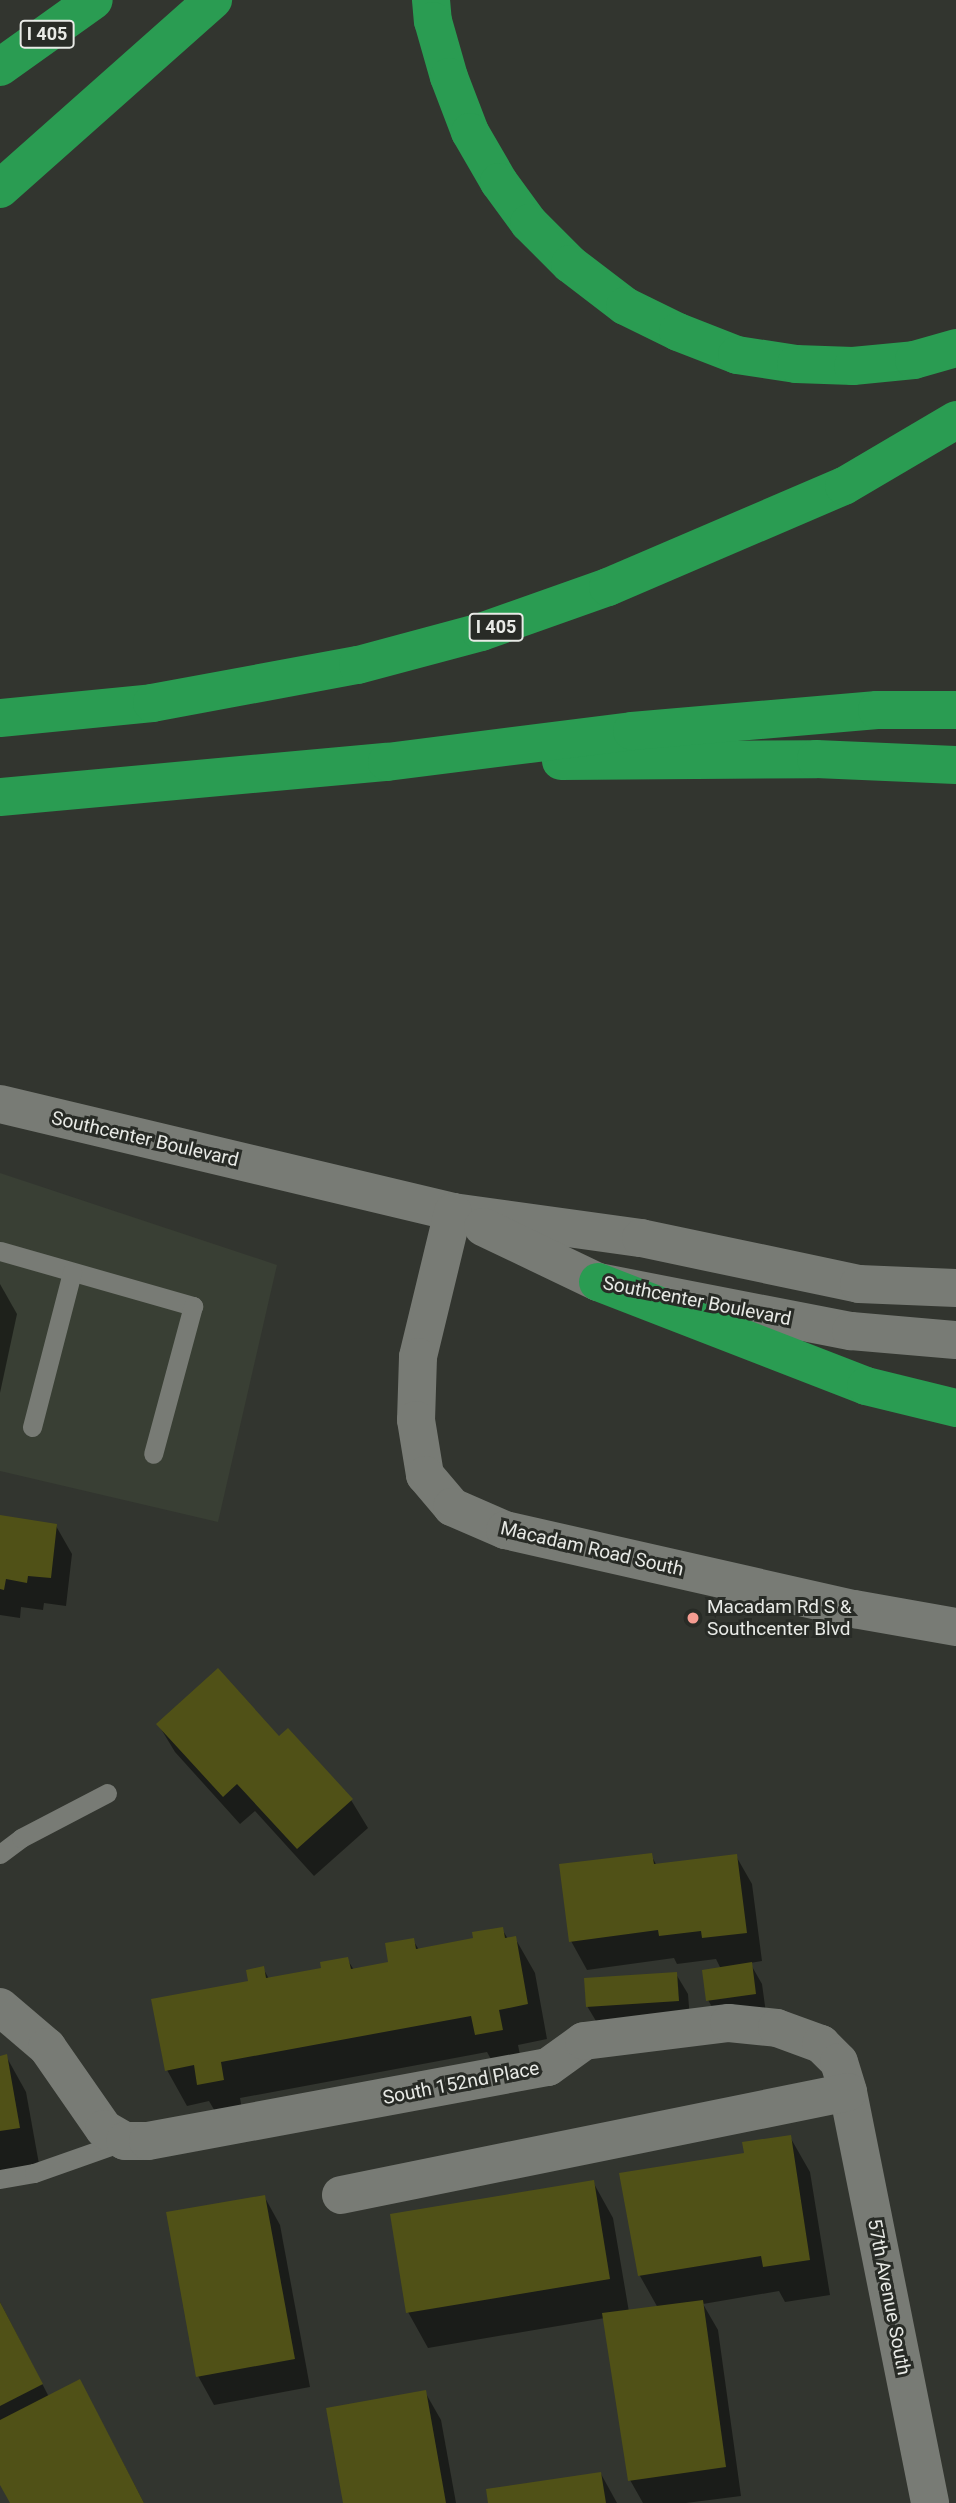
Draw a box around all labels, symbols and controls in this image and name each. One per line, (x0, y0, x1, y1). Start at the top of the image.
road number: I 405 (19, 19, 75, 48)
road number: I 405 (468, 612, 524, 642)
street label: Southcenter Boulevard (49, 1106, 241, 1172)
street label: Southcenter Boulevard (601, 1272, 793, 1330)
street label: Macadam Road South (498, 1517, 686, 1581)
place label: Macadam Rd S & Southcenter Blvd (707, 1596, 852, 1640)
marker: Macadam Rd S & Southcenter Blvd (685, 1610, 701, 1626)
street label: South 152nd Place (381, 2057, 541, 2109)
street label: 57th Avenue South (863, 2217, 915, 2377)

